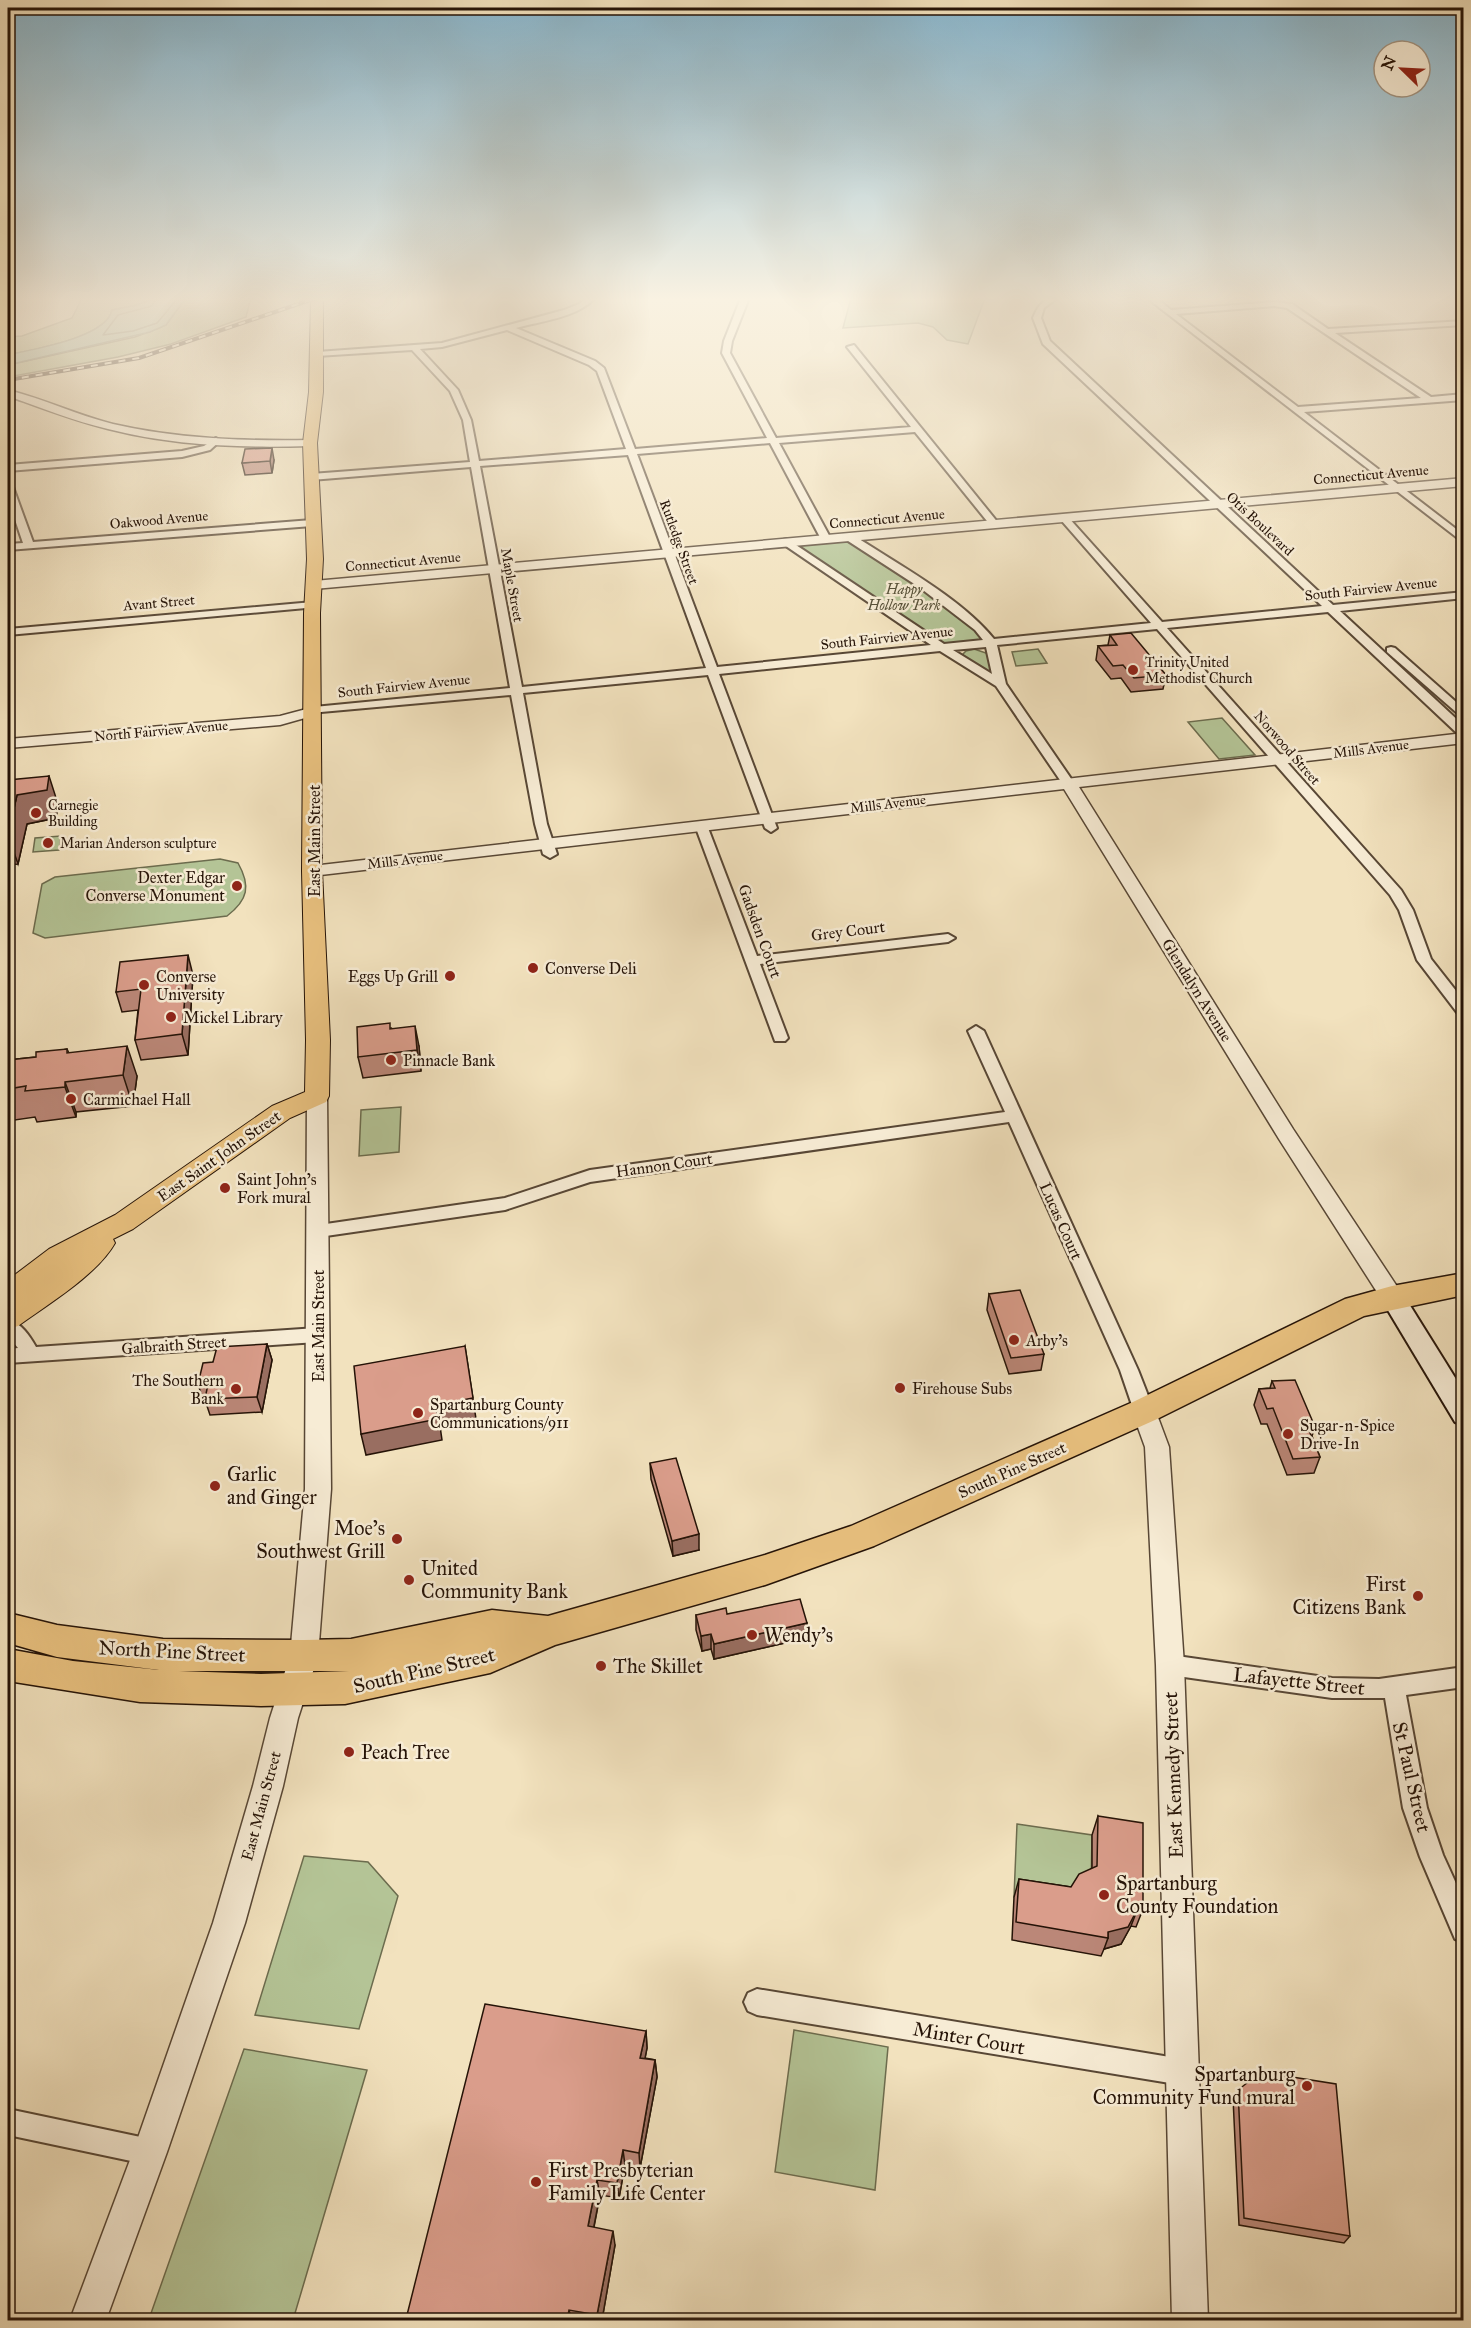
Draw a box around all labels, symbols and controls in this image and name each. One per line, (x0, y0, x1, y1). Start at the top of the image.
north arrow (1372, 39, 1432, 99)
text: N (1377, 53, 1400, 73)
street label: Connecticut Avenue (1313, 461, 1430, 489)
street label: Otis Boulevard (1223, 489, 1297, 559)
street label: Rutledge Street (656, 497, 702, 587)
street label: Connecticut Avenue (829, 505, 946, 533)
street label: Oakwood Avenue (109, 507, 209, 533)
street label: Maple Street (497, 547, 527, 623)
street label: Connecticut Avenue (345, 548, 462, 576)
street label: South Fairview Avenue (1304, 574, 1438, 604)
park label: Happy Hollow Park (866, 581, 941, 614)
street label: Avant Street (122, 591, 196, 615)
street label: South Fairview Avenue (820, 623, 954, 653)
place label: Trinity United Methodist Church (1145, 654, 1253, 687)
marker: Trinity United Methodist Church (1126, 663, 1140, 677)
street label: South Fairview Avenue (337, 671, 471, 701)
street label: Norwood Street (1250, 708, 1324, 788)
street label: North Fairview Avenue (93, 717, 229, 745)
street label: Mills Avenue (1332, 736, 1410, 762)
street label: East Main Street (305, 784, 324, 897)
street label: Mills Avenue (849, 791, 927, 817)
place label: Carnegie Building (48, 797, 98, 830)
marker: Carnegie Building (29, 806, 43, 820)
place label: Marian Anderson sculpture (60, 835, 217, 852)
marker: Marian Anderson sculpture (41, 836, 55, 850)
street label: Mills Avenue (366, 847, 444, 873)
place label: Dexter Edgar Converse Monument (86, 868, 225, 905)
marker: Dexter Edgar Converse Monument (230, 879, 244, 893)
street label: Gadsden Court (734, 882, 786, 981)
street label: Grey Court (810, 917, 886, 945)
street label: Glendalyn Avenue (1158, 935, 1236, 1045)
place label: Converse Deli (545, 959, 637, 978)
marker: Converse Deli (526, 961, 540, 975)
place label: Converse University (156, 967, 225, 1004)
place label: Eggs Up Grill (348, 967, 439, 987)
marker: Eggs Up Grill (443, 969, 457, 983)
marker: Converse University (137, 978, 151, 992)
place label: Mickel Library (183, 1008, 283, 1027)
marker: Mickel Library (164, 1010, 178, 1024)
place label: Pinnacle Bank (403, 1051, 496, 1070)
marker: Pinnacle Bank (384, 1053, 398, 1067)
place label: Carmichael Hall (83, 1090, 191, 1109)
marker: Carmichael Hall (64, 1092, 78, 1106)
street label: East Saint John Street (154, 1106, 285, 1207)
street label: Hannon Court (614, 1149, 714, 1181)
place label: Saint John's Fork mural (237, 1170, 317, 1207)
street label: Lucas Court (1036, 1179, 1087, 1263)
marker: Saint John's Fork mural (218, 1181, 232, 1195)
street label: East Main Street (309, 1269, 328, 1382)
place label: Arby's (1025, 1331, 1068, 1350)
street label: Galbraith Street (121, 1332, 228, 1358)
marker: Arby's (1007, 1333, 1021, 1347)
place label: The Southern Bank (132, 1371, 225, 1408)
place label: Firehouse Subs (912, 1379, 1012, 1398)
marker: Firehouse Subs (893, 1381, 907, 1395)
marker: The Southern Bank (229, 1382, 243, 1396)
place label: Spartanburg County Communications/911 (430, 1395, 569, 1432)
marker: Spartanburg County Communications/911 (411, 1406, 425, 1420)
place label: Sugar-n-Spice Drive-In (1300, 1416, 1395, 1453)
marker: Sugar-n-Spice Drive-In (1281, 1427, 1295, 1441)
street label: South Pine Street (955, 1438, 1069, 1502)
place label: Garlic and Ginger (227, 1462, 317, 1510)
marker: Garlic and Ginger (208, 1479, 222, 1493)
place label: Moe's Southwest Grill (256, 1516, 386, 1563)
marker: Moe's Southwest Grill (390, 1532, 404, 1546)
place label: United Community Bank (421, 1556, 568, 1603)
place label: First Citizens Bank (1293, 1572, 1407, 1619)
marker: United Community Bank (402, 1573, 416, 1587)
marker: First Citizens Bank (1411, 1589, 1425, 1603)
place label: Wendy's (764, 1623, 833, 1647)
marker: Wendy's (745, 1628, 759, 1642)
street label: North Pine Street (98, 1635, 246, 1667)
street label: South Pine Street (351, 1642, 497, 1698)
place label: The Skillet (613, 1654, 703, 1678)
marker: The Skillet (594, 1659, 608, 1673)
street label: Lafayette Street (1232, 1662, 1366, 1700)
street label: East Kennedy Street (1158, 1691, 1188, 1859)
street label: St Paul Street (1388, 1719, 1436, 1835)
place label: Peach Tree (361, 1740, 450, 1764)
marker: Peach Tree (342, 1745, 356, 1759)
street label: East Main Street (237, 1749, 285, 1863)
place label: Spartanburg County Foundation (1116, 1871, 1279, 1918)
marker: Spartanburg County Foundation (1097, 1888, 1111, 1902)
street label: Minter Court (911, 2016, 1027, 2060)
place label: Spartanburg Community Fund mural (1093, 2062, 1296, 2109)
marker: Spartanburg Community Fund mural (1300, 2079, 1314, 2093)
place label: First Presbyterian Family Life Center (548, 2158, 706, 2205)
marker: First Presbyterian Family Life Center (529, 2175, 543, 2189)

